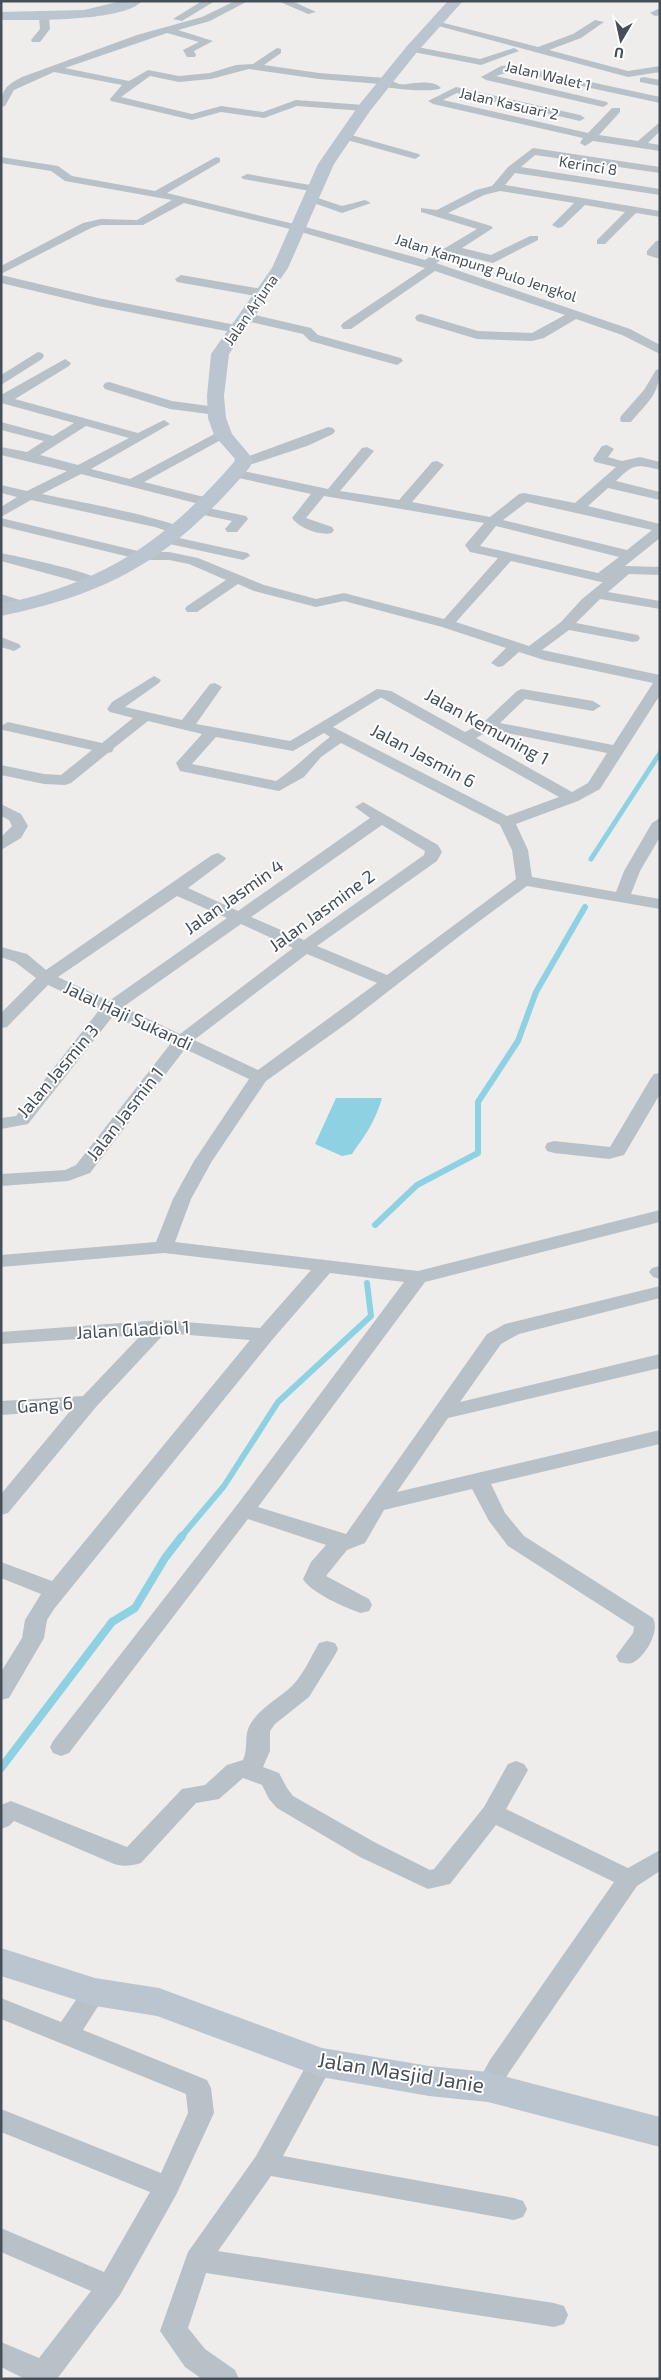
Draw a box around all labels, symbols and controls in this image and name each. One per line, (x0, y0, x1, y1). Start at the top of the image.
north arrow (596, 15, 646, 65)
text: U (613, 44, 625, 62)
street label: Jalan Walet 1 (503, 56, 593, 94)
street label: Jalan Kasuari 2 (458, 83, 561, 123)
street label: Kerinci 8 (558, 152, 619, 178)
street label: Jalan Kampung Pulo Jengkol (393, 229, 580, 305)
street label: Jalan Arjuna (219, 271, 282, 349)
street label: Jalan Kemuning 1 (422, 683, 553, 769)
street label: Jalan Jasmin 6 (367, 718, 480, 792)
street label: Jalan Jasmin 4 (179, 854, 287, 939)
street label: Jalan Jasmine 2 (264, 865, 378, 956)
street label: Jalal Haji Sukandi (60, 976, 196, 1055)
street label: Jalan Jasmin 3 (12, 1019, 103, 1122)
street label: Jalan Jasmin 1 (81, 1062, 167, 1164)
street label: Jalan Gladiol 1 (76, 1315, 190, 1343)
street label: Gang 6 (16, 1391, 74, 1417)
street label: Jalan Masjid Janie (316, 2046, 486, 2098)

